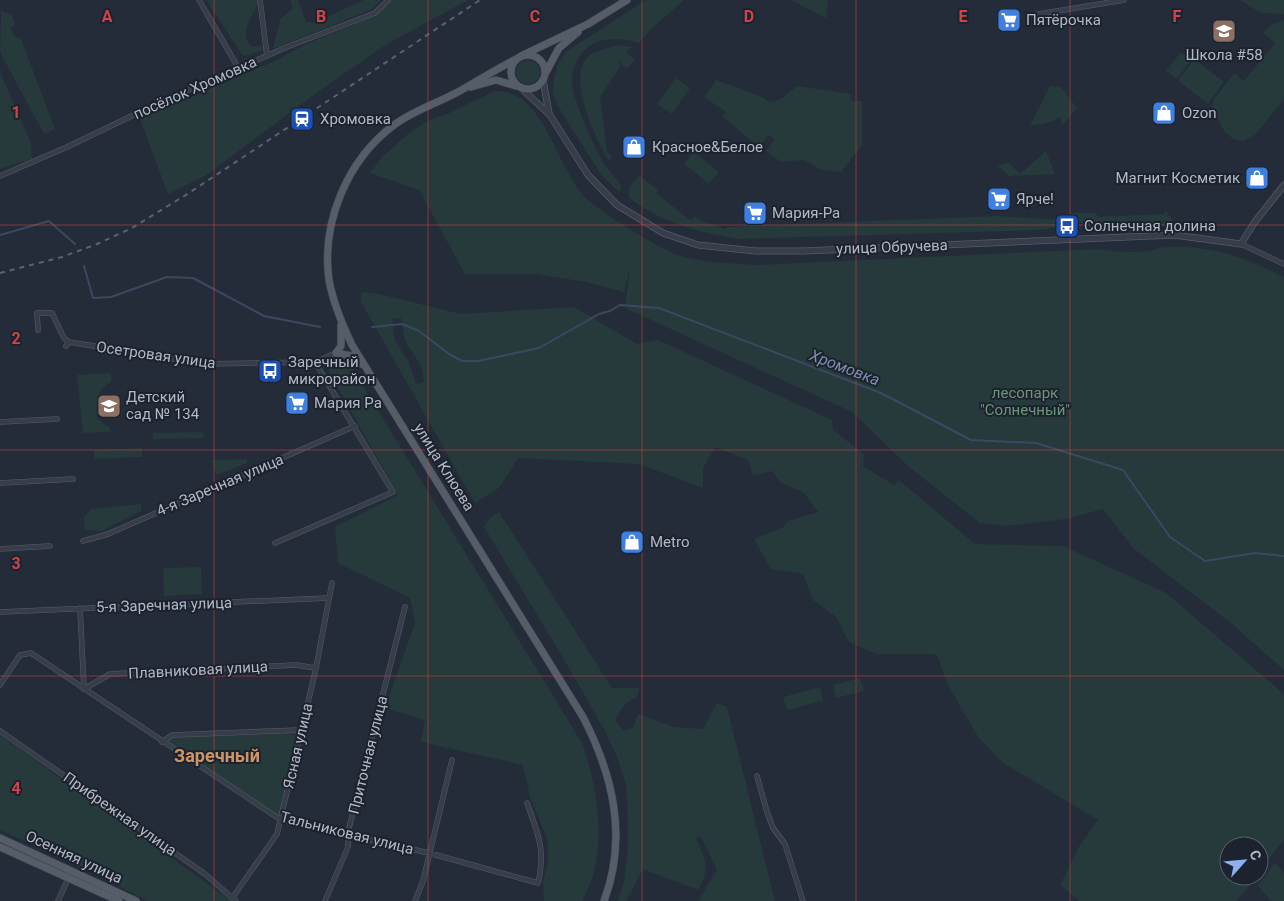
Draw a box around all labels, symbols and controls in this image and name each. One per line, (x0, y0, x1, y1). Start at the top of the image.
text: A (102, 7, 113, 26)
text: B (316, 7, 326, 26)
text: C (530, 7, 540, 26)
text: D (744, 7, 754, 26)
text: E (959, 7, 968, 26)
supermarket icon: Пятёрочка (996, 7, 1022, 33)
text: F (1173, 7, 1182, 26)
place label: Пятёрочка (1026, 11, 1101, 29)
school or university icon: Школа #58 (1211, 18, 1237, 44)
place label: Школа #58 (1185, 46, 1263, 64)
street label: посёлок Хромовка (131, 53, 259, 123)
shop icon: Ozon (1151, 100, 1177, 126)
text: 1 (11, 103, 21, 122)
place label: Ozon (1182, 104, 1216, 122)
station icon: Хромовка (289, 106, 315, 132)
place label: Хромовка (320, 110, 391, 128)
shop icon: Красное&Белое (621, 134, 647, 160)
place label: Красное&Белое (652, 138, 763, 156)
shop icon: Магнит Косметик (1244, 165, 1270, 191)
place label: Магнит Косметик (1115, 169, 1240, 187)
supermarket icon: Ярче! (986, 186, 1012, 212)
place label: Ярче! (1016, 190, 1054, 208)
supermarket icon: Мария-Ра (742, 200, 768, 226)
place label: Мария-Ра (772, 204, 840, 222)
bus stop icon: Солнечная долина (1054, 213, 1080, 239)
place label: Солнечная долина (1084, 217, 1216, 235)
street label: улица Обручева (836, 236, 948, 258)
text: 2 (11, 329, 21, 348)
street label: Осетровая улица (95, 338, 217, 372)
water label: Хромовка (806, 345, 882, 389)
place label: Заречный микрорайон (288, 353, 375, 388)
bus stop icon: Заречный микрорайон (257, 358, 283, 384)
park label: лесопарк "Солнечный" (980, 384, 1070, 419)
place label: Детский сад № 134 (126, 388, 200, 423)
supermarket icon: Мария Ра (284, 390, 310, 416)
school or university icon: Детский сад № 134 (96, 393, 122, 419)
place label: Мария Ра (314, 394, 382, 412)
street label: улица Клюева (410, 420, 478, 514)
street label: 4-я Заречная улица (154, 450, 286, 520)
shop icon: Metro (619, 529, 645, 555)
place label: Metro (650, 533, 689, 551)
text: 3 (11, 554, 21, 573)
street label: 5-я Заречная улица (96, 594, 232, 616)
street label: Плавниковая улица (128, 657, 268, 683)
street label: Приточная улица (345, 694, 391, 816)
street label: Ясная улица (279, 701, 317, 791)
district label: Заречный (174, 745, 260, 766)
street label: Прибрежная улица (60, 768, 180, 860)
text: 4 (11, 779, 21, 798)
street label: Тальниковая улица (278, 808, 416, 858)
street label: Осенняя улица (23, 827, 125, 887)
north arrow (1219, 836, 1269, 886)
text: С (1246, 847, 1265, 863)

